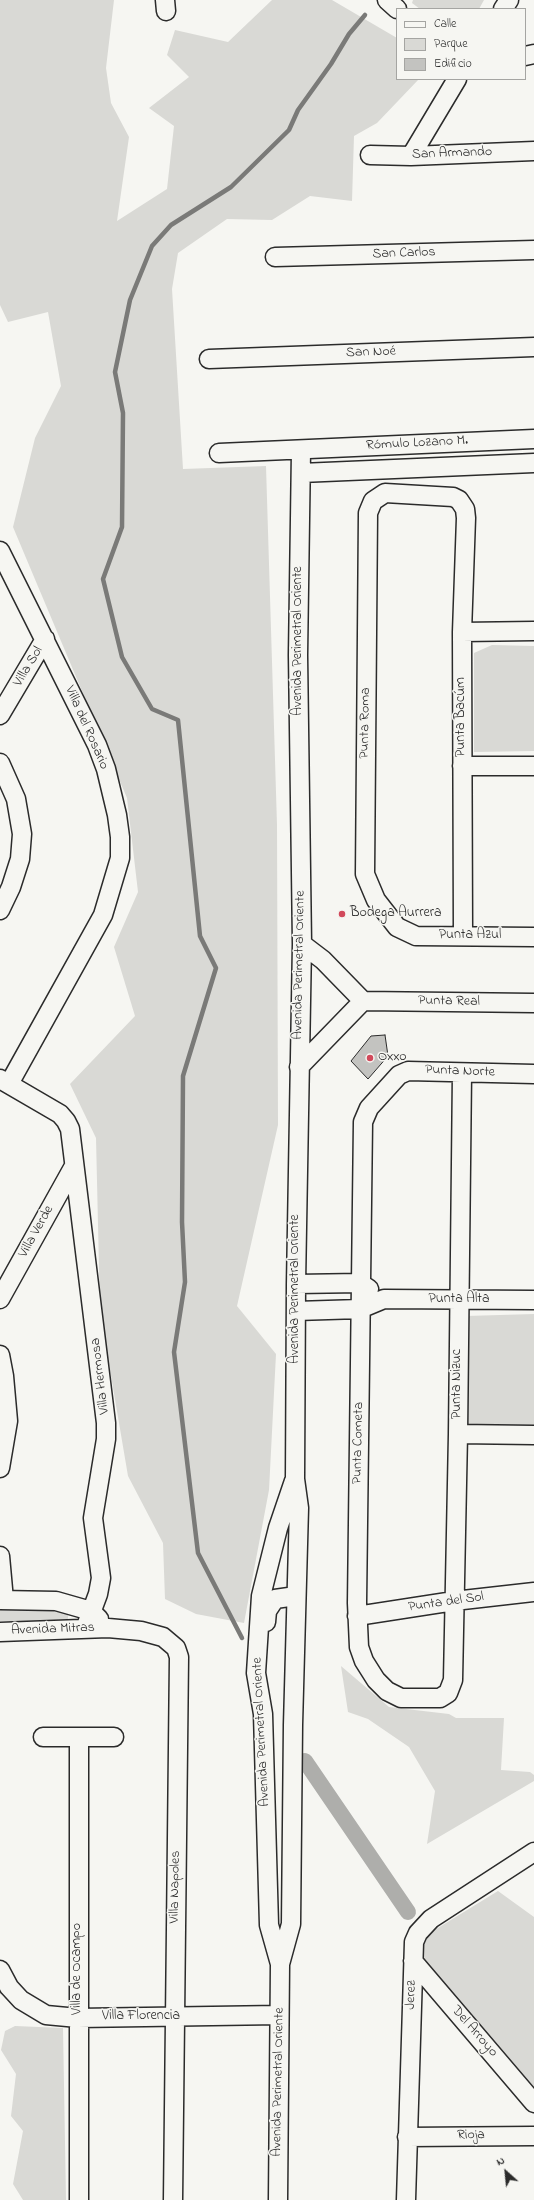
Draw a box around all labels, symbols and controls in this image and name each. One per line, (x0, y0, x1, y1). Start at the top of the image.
legend (396, 8, 526, 80)
text: Calle (434, 15, 456, 33)
text: Parque (434, 35, 468, 53)
text: Edificio (434, 55, 472, 73)
street label: San Armando (412, 144, 492, 164)
street label: San Carlos (372, 245, 436, 263)
street label: San Noé (346, 344, 396, 362)
street label: Rómulo Lozano M. (366, 433, 468, 455)
street label: Avenida Perimetral Oriente (291, 566, 307, 716)
street label: Villa Sol (11, 644, 47, 690)
street label: Punta Bacúm (454, 677, 470, 757)
street label: Villa del Rosario (60, 684, 112, 772)
street label: Punta Roma (357, 687, 375, 759)
street label: Avenida Perimetral Oriente (290, 890, 310, 1040)
place label: Bodega Aurrera (350, 906, 442, 922)
marker: Bodega Aurrera (337, 909, 347, 919)
street label: Punta Azul (439, 928, 501, 944)
street label: Punta Real (418, 993, 480, 1011)
place label: Oxxo (378, 1050, 407, 1066)
marker: Oxxo (365, 1053, 375, 1063)
street label: Punta Norte (425, 1062, 495, 1082)
street label: Villa Verde (16, 1203, 58, 1261)
street label: Avenida Perimetral Oriente (288, 1214, 304, 1364)
street label: Punta Alta (428, 1292, 490, 1308)
street label: Villa Hermosa (88, 1337, 114, 1415)
street label: Punta Nizuc (450, 1349, 466, 1419)
street label: Punta Cometa (350, 1402, 368, 1484)
street label: Punta del Sol (407, 1589, 485, 1617)
street label: Avenida Mitras (11, 1620, 95, 1640)
street label: Avenida Perimetral Oriente (250, 1657, 274, 1807)
street label: Villa Napoles (167, 1850, 185, 1924)
street label: Villa de Ocampo (70, 1923, 86, 2015)
street label: Jerez (403, 1980, 421, 2010)
street label: Del Arroyo (447, 2003, 501, 2061)
street label: Avenida Perimetral Oriente (269, 2007, 289, 2157)
street label: Villa Florencia (102, 2009, 180, 2025)
street label: Rioja (457, 2127, 485, 2145)
north arrow (486, 2152, 526, 2192)
text: N (494, 2152, 507, 2170)

